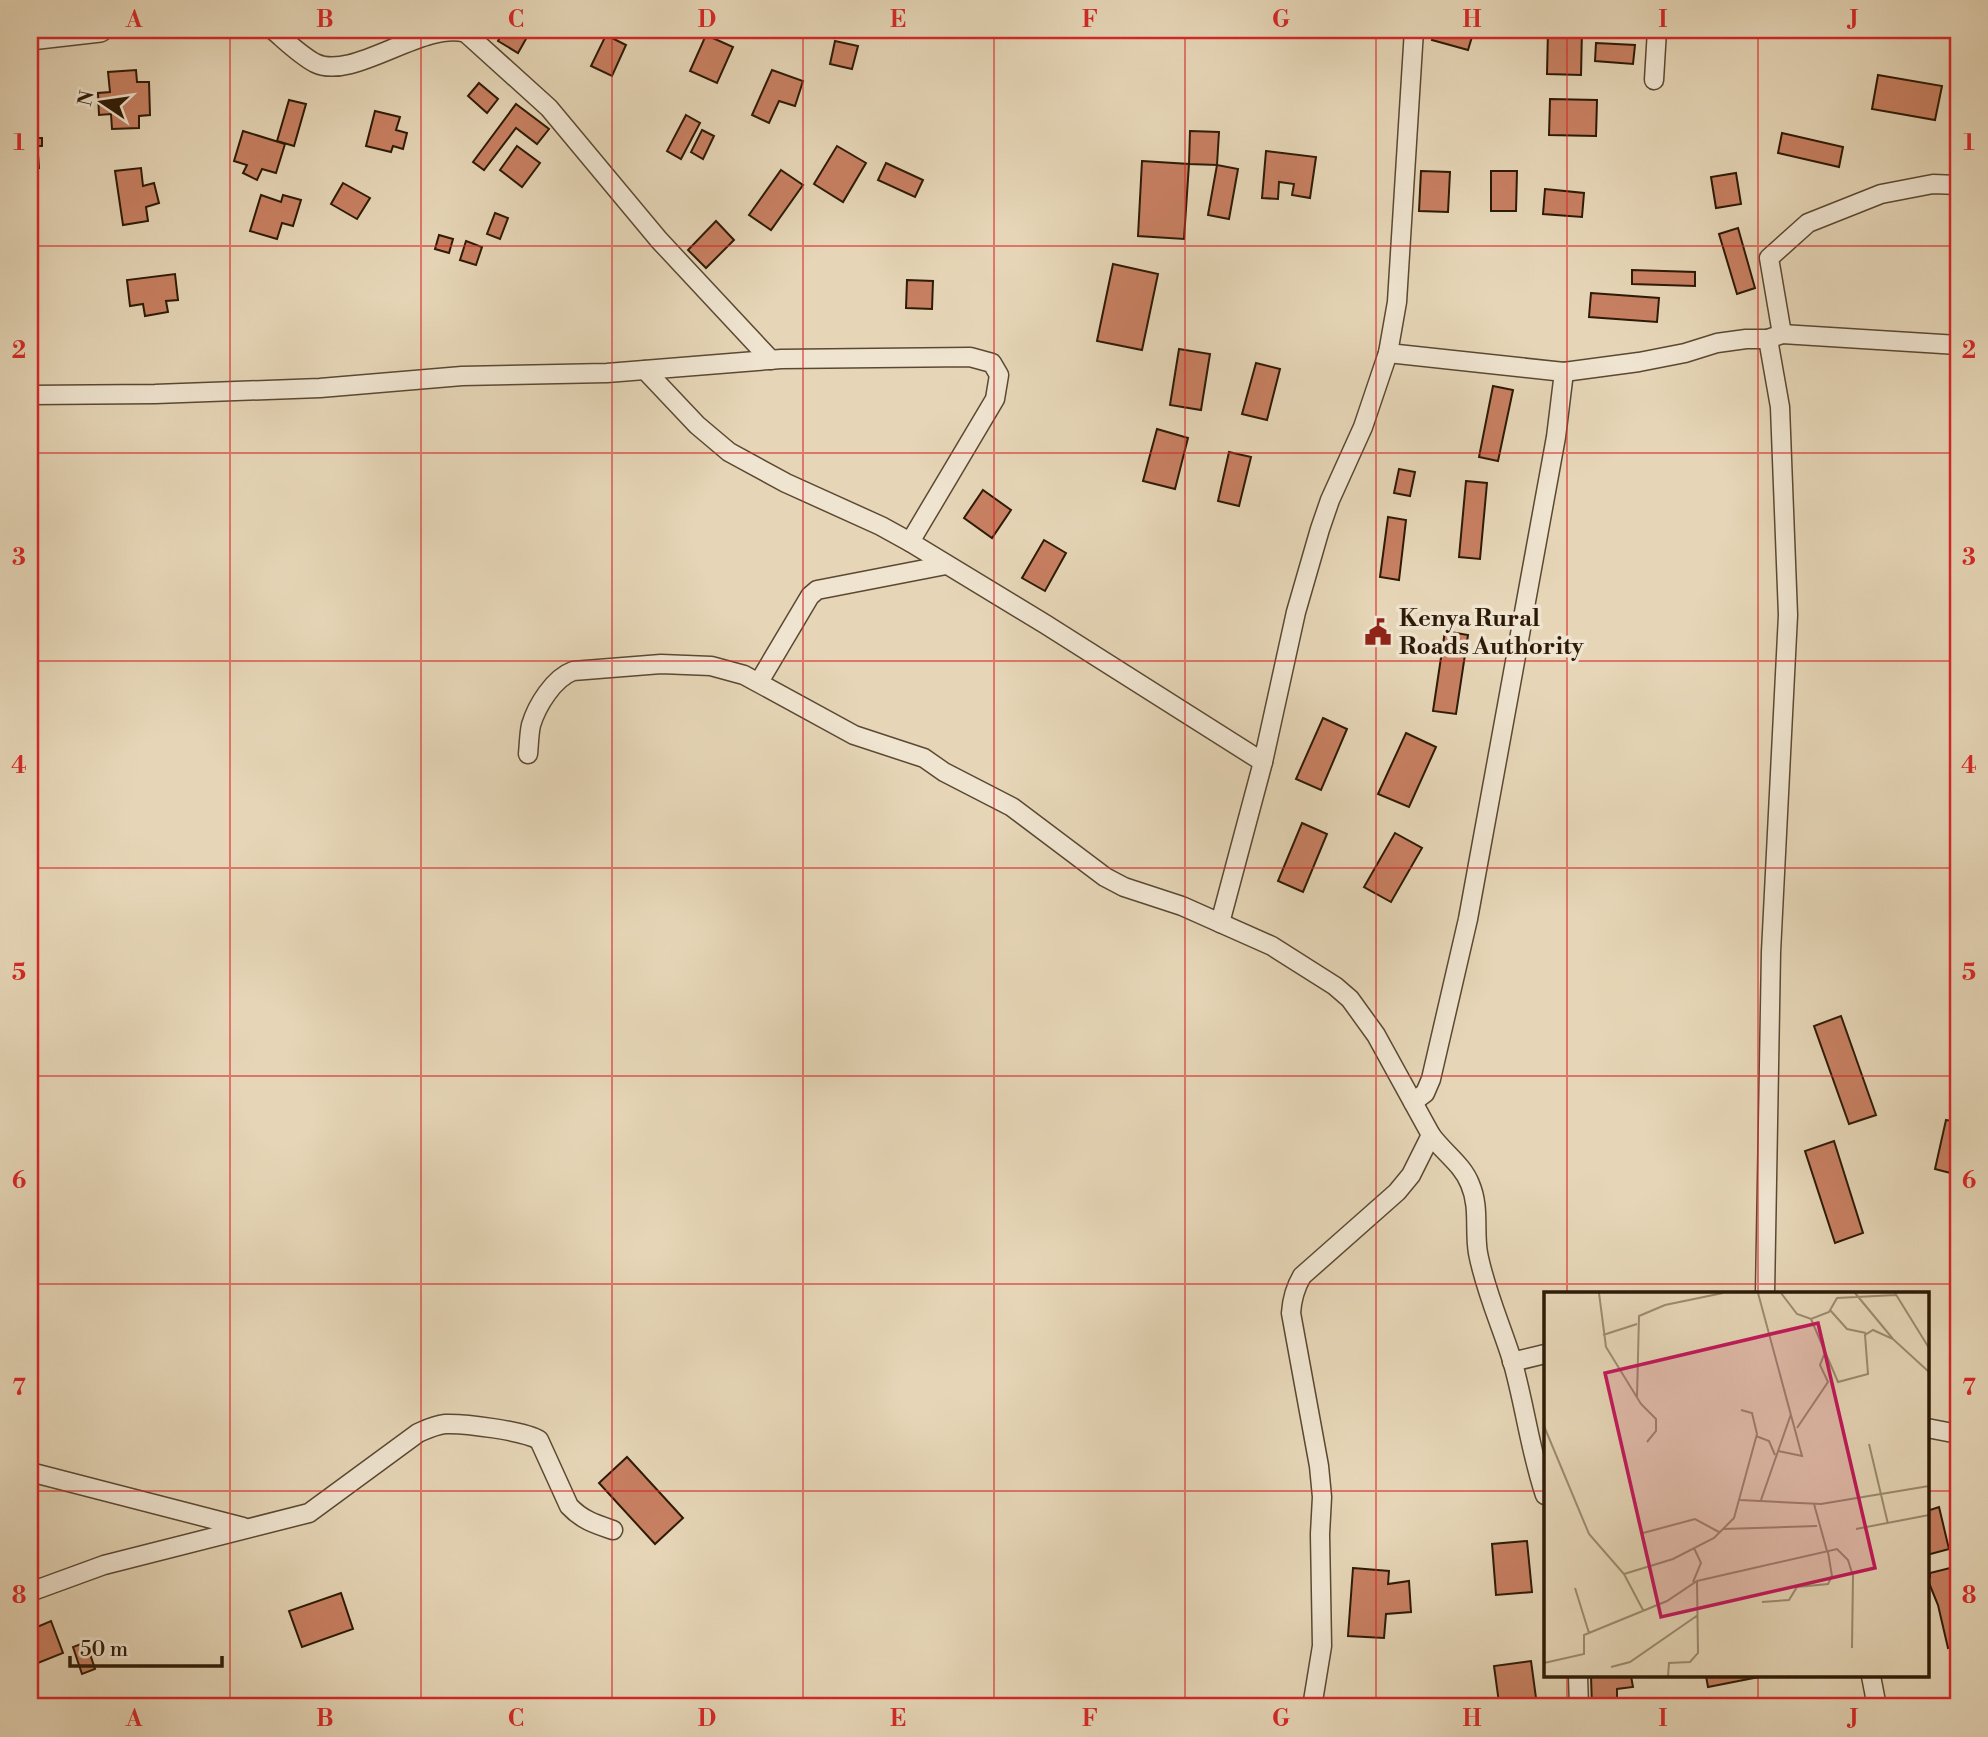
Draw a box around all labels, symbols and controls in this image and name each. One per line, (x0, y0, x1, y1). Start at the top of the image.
text: A (125, 6, 143, 34)
text: B (316, 6, 334, 34)
text: C (508, 6, 524, 34)
text: D (698, 6, 716, 34)
text: E (890, 6, 906, 34)
text: F (1082, 6, 1098, 34)
text: G (1272, 6, 1290, 34)
text: H (1463, 6, 1482, 34)
text: I (1659, 6, 1668, 34)
text: J (1847, 6, 1859, 34)
north arrow (66, 66, 136, 136)
text: N (73, 88, 100, 108)
text: 1 (13, 129, 25, 157)
text: 1 (1963, 129, 1975, 157)
text: 2 (12, 337, 26, 365)
text: 2 (1962, 337, 1976, 365)
text: 3 (12, 544, 26, 572)
text: 3 (1962, 544, 1976, 572)
place label: Kenya Rural Roads Authority (1399, 604, 1585, 662)
public building icon: Kenya Rural Roads Authority (1363, 617, 1393, 647)
text: 4 (11, 752, 27, 780)
text: 4 (1961, 752, 1977, 780)
text: 5 (12, 959, 26, 987)
text: 5 (1962, 959, 1976, 987)
text: 6 (12, 1167, 26, 1195)
text: 6 (1962, 1167, 1976, 1195)
inset map (1544, 1292, 1928, 1678)
text: 7 (12, 1374, 26, 1402)
text: 7 (1962, 1374, 1976, 1402)
text: 8 (12, 1582, 26, 1610)
text: 8 (1962, 1582, 1976, 1610)
scale bar (70, 1625, 222, 1669)
text: 50 m (80, 1637, 128, 1663)
text: A (125, 1705, 143, 1733)
text: B (316, 1705, 334, 1733)
text: C (508, 1705, 524, 1733)
text: D (698, 1705, 716, 1733)
text: E (890, 1705, 906, 1733)
text: F (1082, 1705, 1098, 1733)
text: G (1272, 1705, 1290, 1733)
text: H (1463, 1705, 1482, 1733)
text: I (1659, 1705, 1668, 1733)
text: J (1847, 1705, 1859, 1733)

